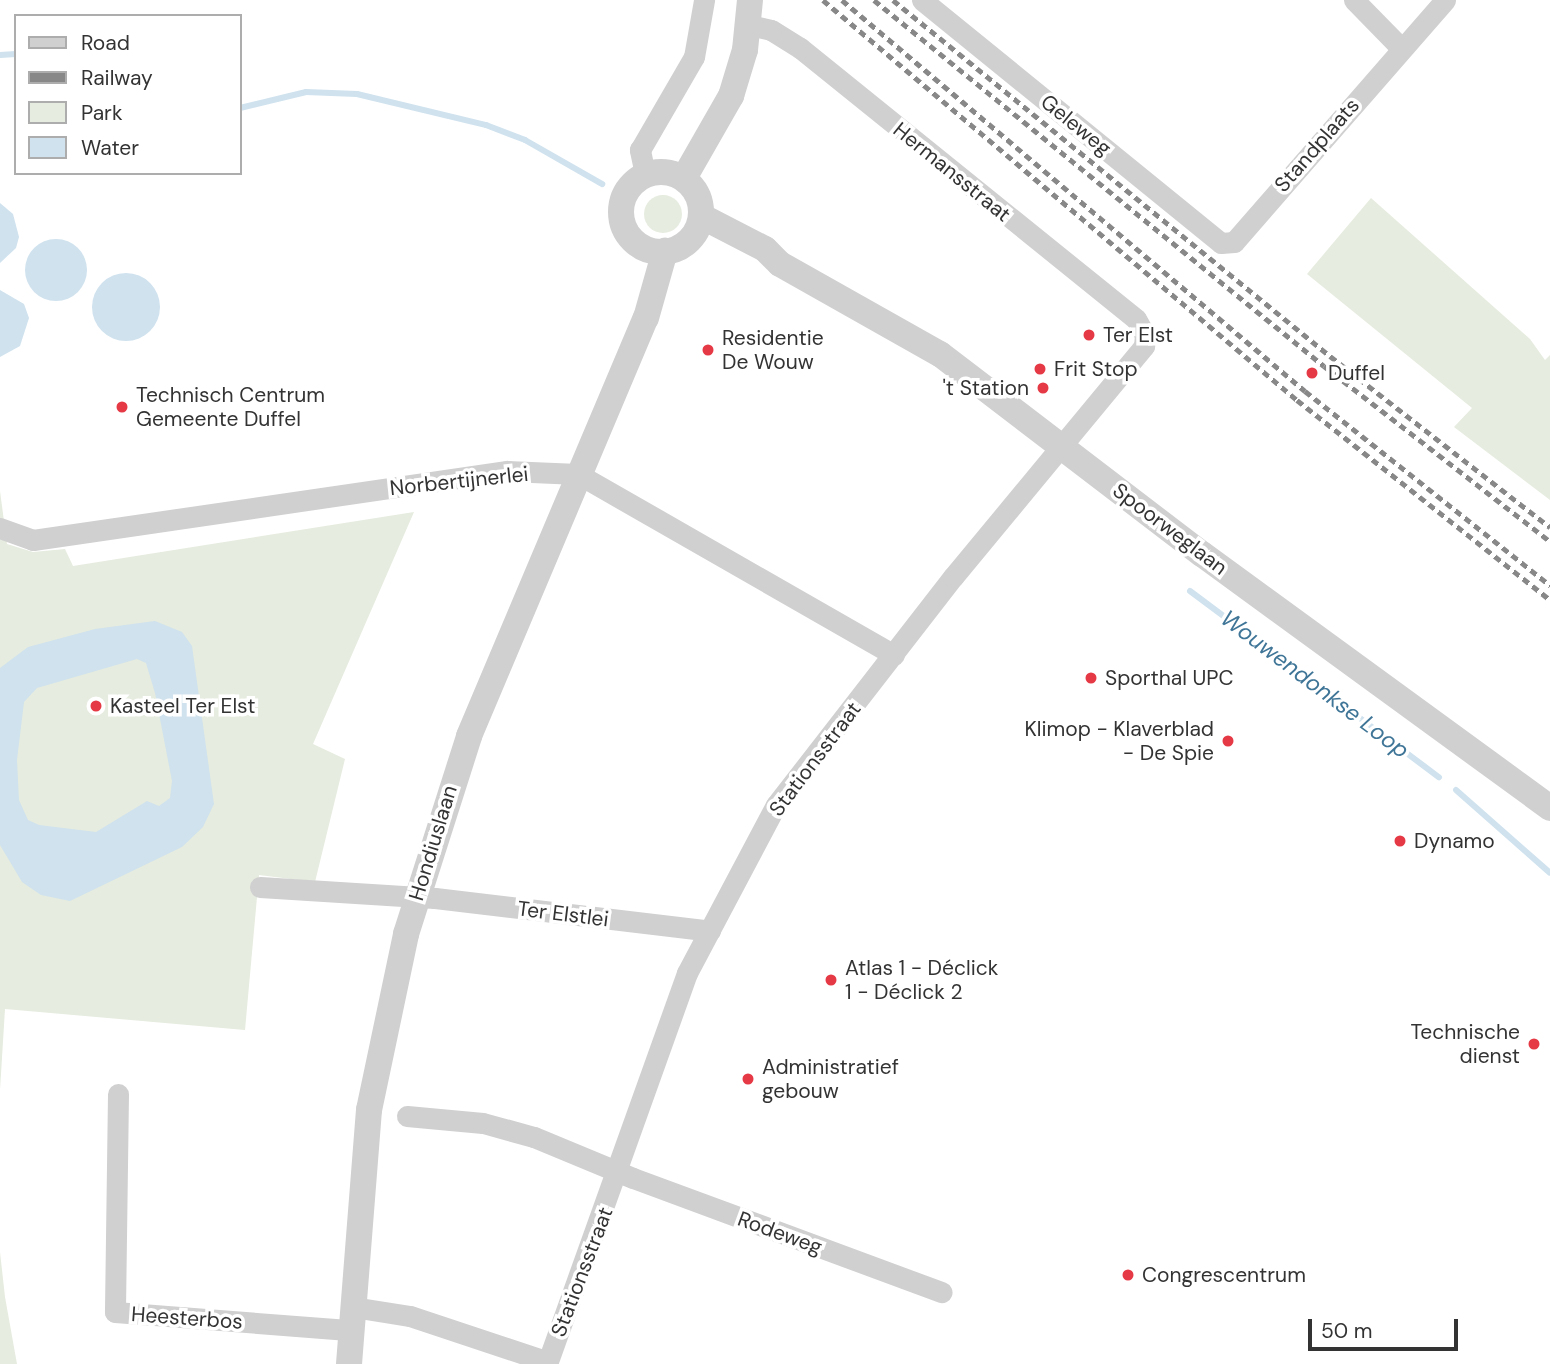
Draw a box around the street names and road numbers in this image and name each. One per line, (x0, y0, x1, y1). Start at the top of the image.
street label: Geleweg (1036, 89, 1116, 161)
street label: Standplaats (1269, 93, 1365, 197)
street label: Hermansstraat (888, 117, 1016, 227)
street label: Norbertijnerlei (388, 461, 530, 501)
street label: Spoorweglaan (1108, 478, 1232, 580)
street label: Stationsstraat (764, 697, 866, 821)
street label: Hondiuslaan (404, 782, 462, 904)
street label: Ter Elstlei (516, 896, 610, 932)
street label: Stationsstraat (546, 1204, 618, 1340)
street label: Rodeweg (734, 1206, 826, 1260)
street label: Heesterbos (130, 1302, 244, 1334)

